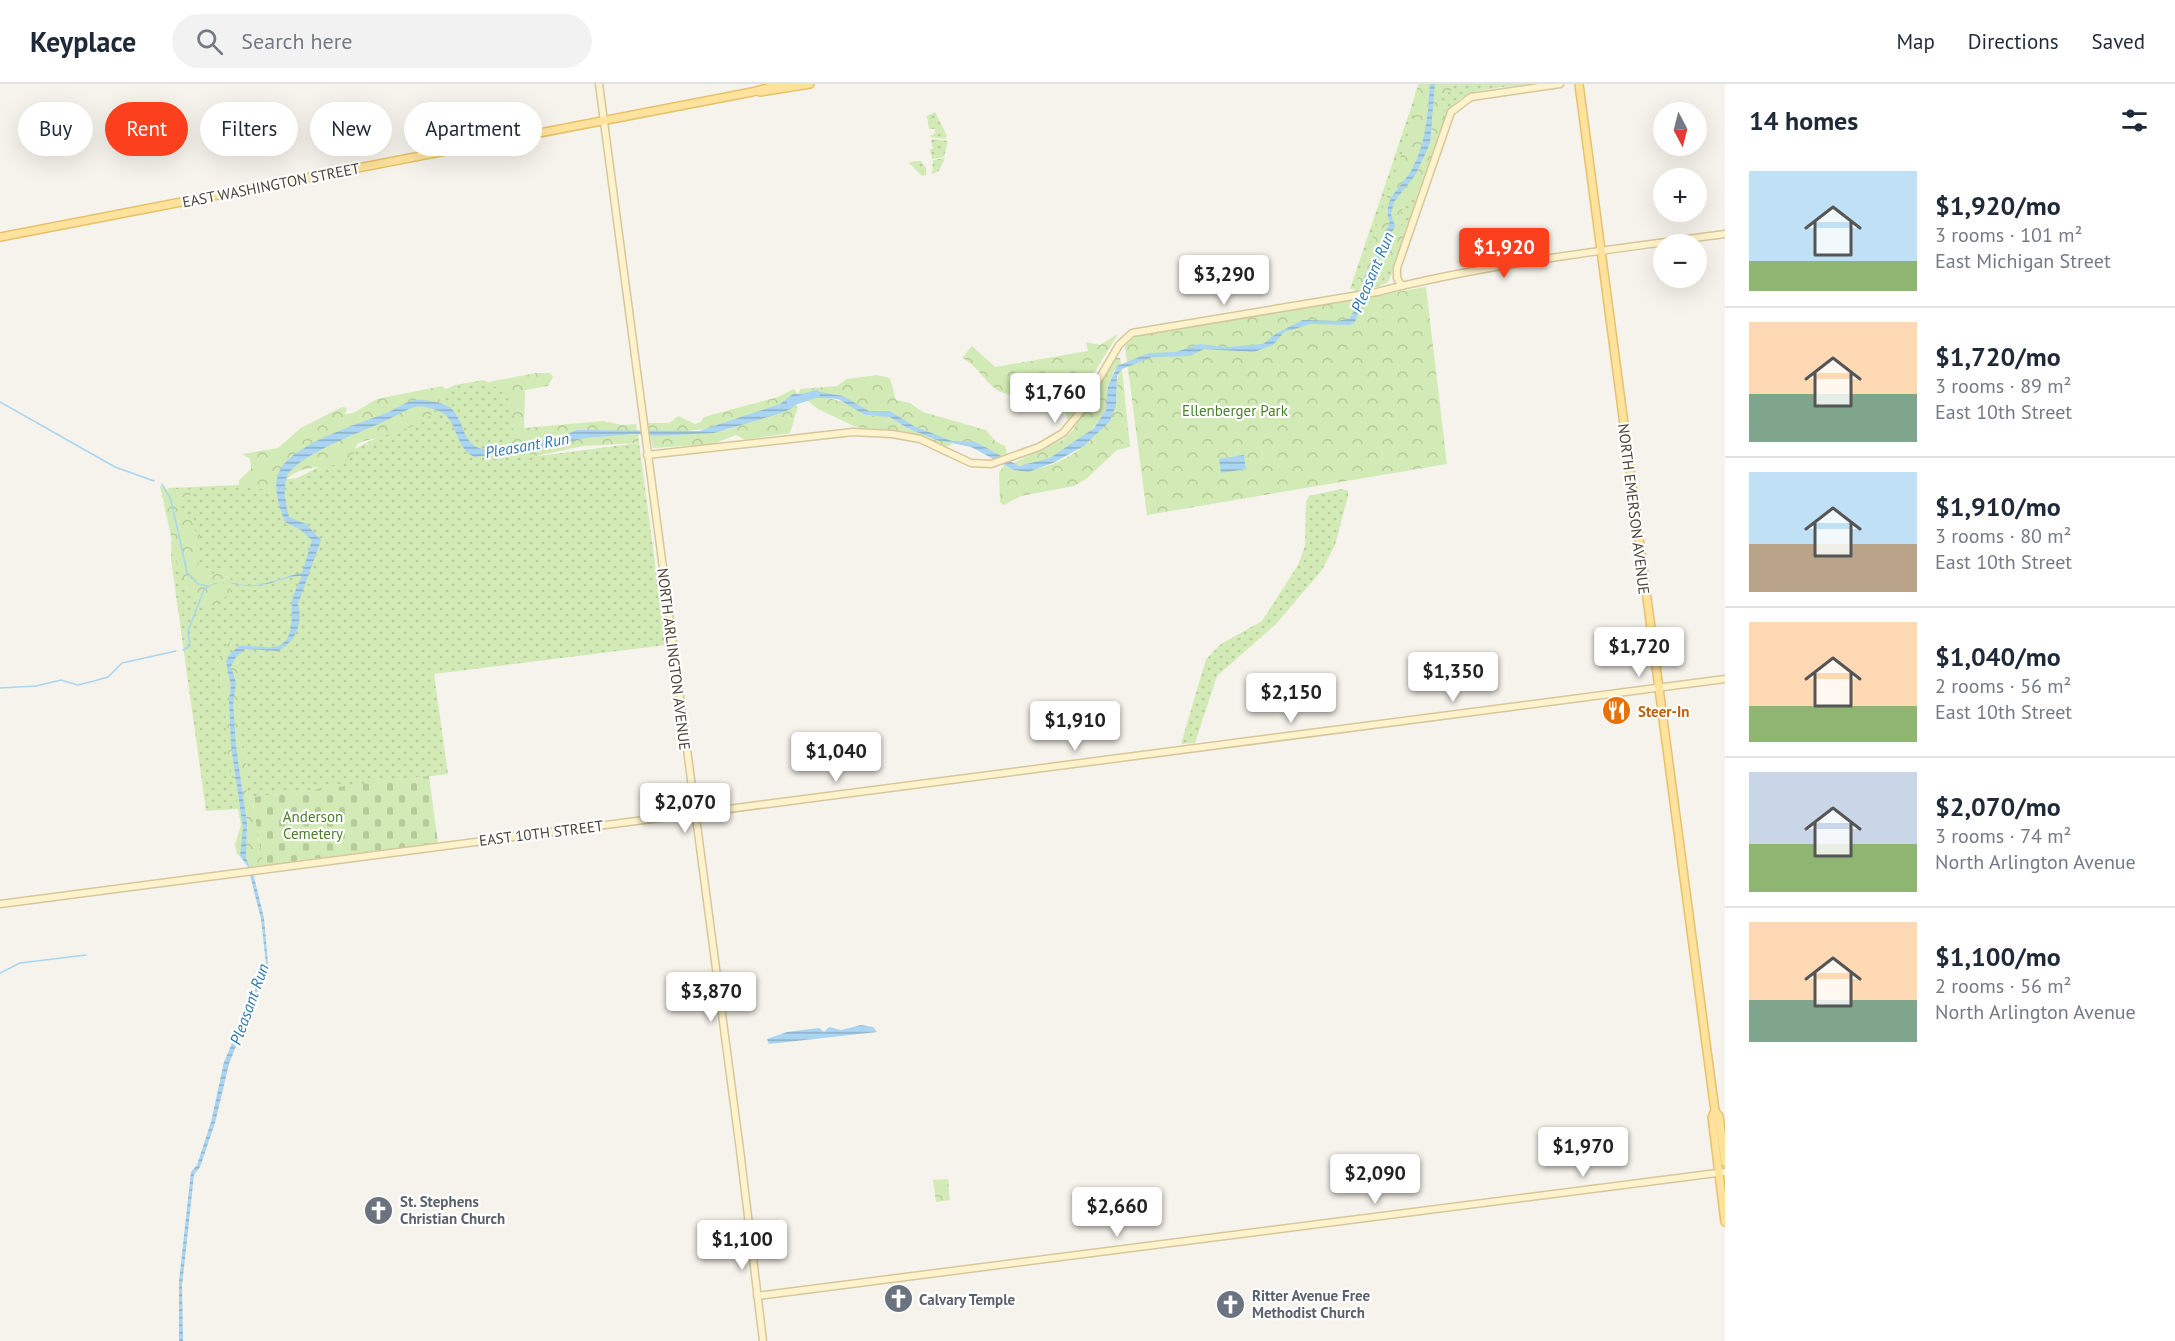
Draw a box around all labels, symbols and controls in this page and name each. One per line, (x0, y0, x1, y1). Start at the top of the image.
search box (172, 14, 592, 68)
text: Keyplace (30, 23, 136, 60)
icon: search (193, 25, 226, 58)
text: Search here (241, 27, 352, 55)
text: Map (1896, 28, 1935, 55)
text: Directions (1968, 28, 2059, 55)
text: Saved (2092, 28, 2145, 55)
chip: Buy (18, 102, 93, 156)
chip: Rent (105, 102, 188, 156)
chip: Filters (200, 102, 298, 156)
chip: New (310, 102, 392, 156)
chip: Apartment (404, 102, 542, 156)
north arrow (1653, 102, 1707, 156)
map controls (1653, 102, 1707, 288)
text: 14 homes (1749, 104, 1858, 137)
icon: filters (2118, 104, 2151, 137)
street label: EAST WASHINGTON STREET (181, 158, 362, 212)
button: + (1653, 168, 1707, 222)
text: $1,920/mo (1935, 189, 2061, 222)
icon: home (1797, 195, 1869, 267)
text: 3 rooms · 101 m² (1935, 222, 2082, 248)
pin: $1,920 (1455, 228, 1553, 279)
water label: Pleasant Run (1346, 229, 1398, 315)
text: $1,920 (1473, 234, 1535, 260)
button: − (1653, 234, 1707, 288)
text: East Michigan Street (1935, 248, 2111, 274)
pin: $3,290 (1175, 255, 1273, 306)
text: $3,290 (1193, 261, 1255, 287)
text: $1,720/mo (1935, 340, 2061, 373)
icon: home (1797, 346, 1869, 418)
pin: $1,760 (1006, 373, 1104, 424)
text: 3 rooms · 89 m² (1935, 373, 2071, 399)
text: $1,760 (1024, 379, 1086, 405)
text: East 10th Street (1935, 399, 2072, 425)
park label: Ellenberger Park (1182, 401, 1289, 420)
street label: NORTH EMERSON AVENUE (1614, 422, 1654, 596)
water label: Pleasant Run (483, 428, 571, 462)
text: $1,910/mo (1935, 490, 2061, 523)
icon: home (1797, 496, 1869, 568)
text: 3 rooms · 80 m² (1935, 523, 2071, 549)
text: East 10th Street (1935, 549, 2072, 575)
street label: NORTH ARLINGTON AVENUE (653, 567, 695, 751)
pin: $1,720 (1590, 627, 1688, 678)
text: $1,720 (1608, 633, 1670, 659)
text: $1,040/mo (1935, 640, 2061, 673)
icon: home (1797, 646, 1869, 718)
pin: $1,350 (1404, 652, 1502, 703)
text: $1,350 (1422, 658, 1484, 684)
pin: $2,150 (1242, 673, 1340, 724)
text: 2 rooms · 56 m² (1935, 673, 2071, 699)
text: $2,150 (1260, 679, 1322, 705)
restaurant icon: Steer-In (1601, 695, 1633, 727)
text: East 10th Street (1935, 699, 2072, 725)
pin: $1,910 (1026, 701, 1124, 752)
place label: Steer-In (1638, 702, 1689, 721)
text: $1,910 (1044, 707, 1106, 733)
pin: $1,040 (787, 732, 885, 783)
text: $1,040 (805, 738, 867, 764)
pin: $2,070 (636, 783, 734, 834)
text: $2,070 (654, 789, 716, 815)
text: $2,070/mo (1935, 790, 2061, 823)
icon: home (1797, 796, 1869, 868)
park label: Anderson Cemetery (283, 807, 343, 843)
street label: EAST 10TH STREET (478, 816, 605, 850)
text: 3 rooms · 74 m² (1935, 823, 2071, 849)
text: North Arlington Avenue (1935, 849, 2136, 875)
text: $1,100/mo (1935, 940, 2061, 973)
icon: home (1797, 946, 1869, 1018)
water label: Pleasant Run (225, 961, 273, 1047)
pin: $3,870 (662, 972, 760, 1023)
text: 2 rooms · 56 m² (1935, 973, 2071, 999)
text: $3,870 (680, 978, 742, 1004)
text: North Arlington Avenue (1935, 999, 2136, 1025)
pin: $1,970 (1534, 1127, 1632, 1178)
text: $1,970 (1552, 1133, 1614, 1159)
pin: $2,090 (1326, 1154, 1424, 1205)
text: $2,090 (1344, 1160, 1406, 1186)
pin: $2,660 (1068, 1187, 1166, 1238)
place label: St. Stephens Christian Church (400, 1192, 505, 1228)
text: $2,660 (1086, 1193, 1148, 1219)
church icon: St. Stephens Christian Church (363, 1194, 395, 1226)
pin: $1,100 (693, 1220, 791, 1271)
text: $1,100 (711, 1226, 773, 1252)
church icon: Calvary Temple (882, 1283, 914, 1315)
place label: Ritter Avenue Free Methodist Church (1252, 1286, 1370, 1322)
church icon: Ritter Avenue Free Methodist Church (1215, 1288, 1247, 1320)
place label: Calvary Temple (919, 1290, 1016, 1309)

